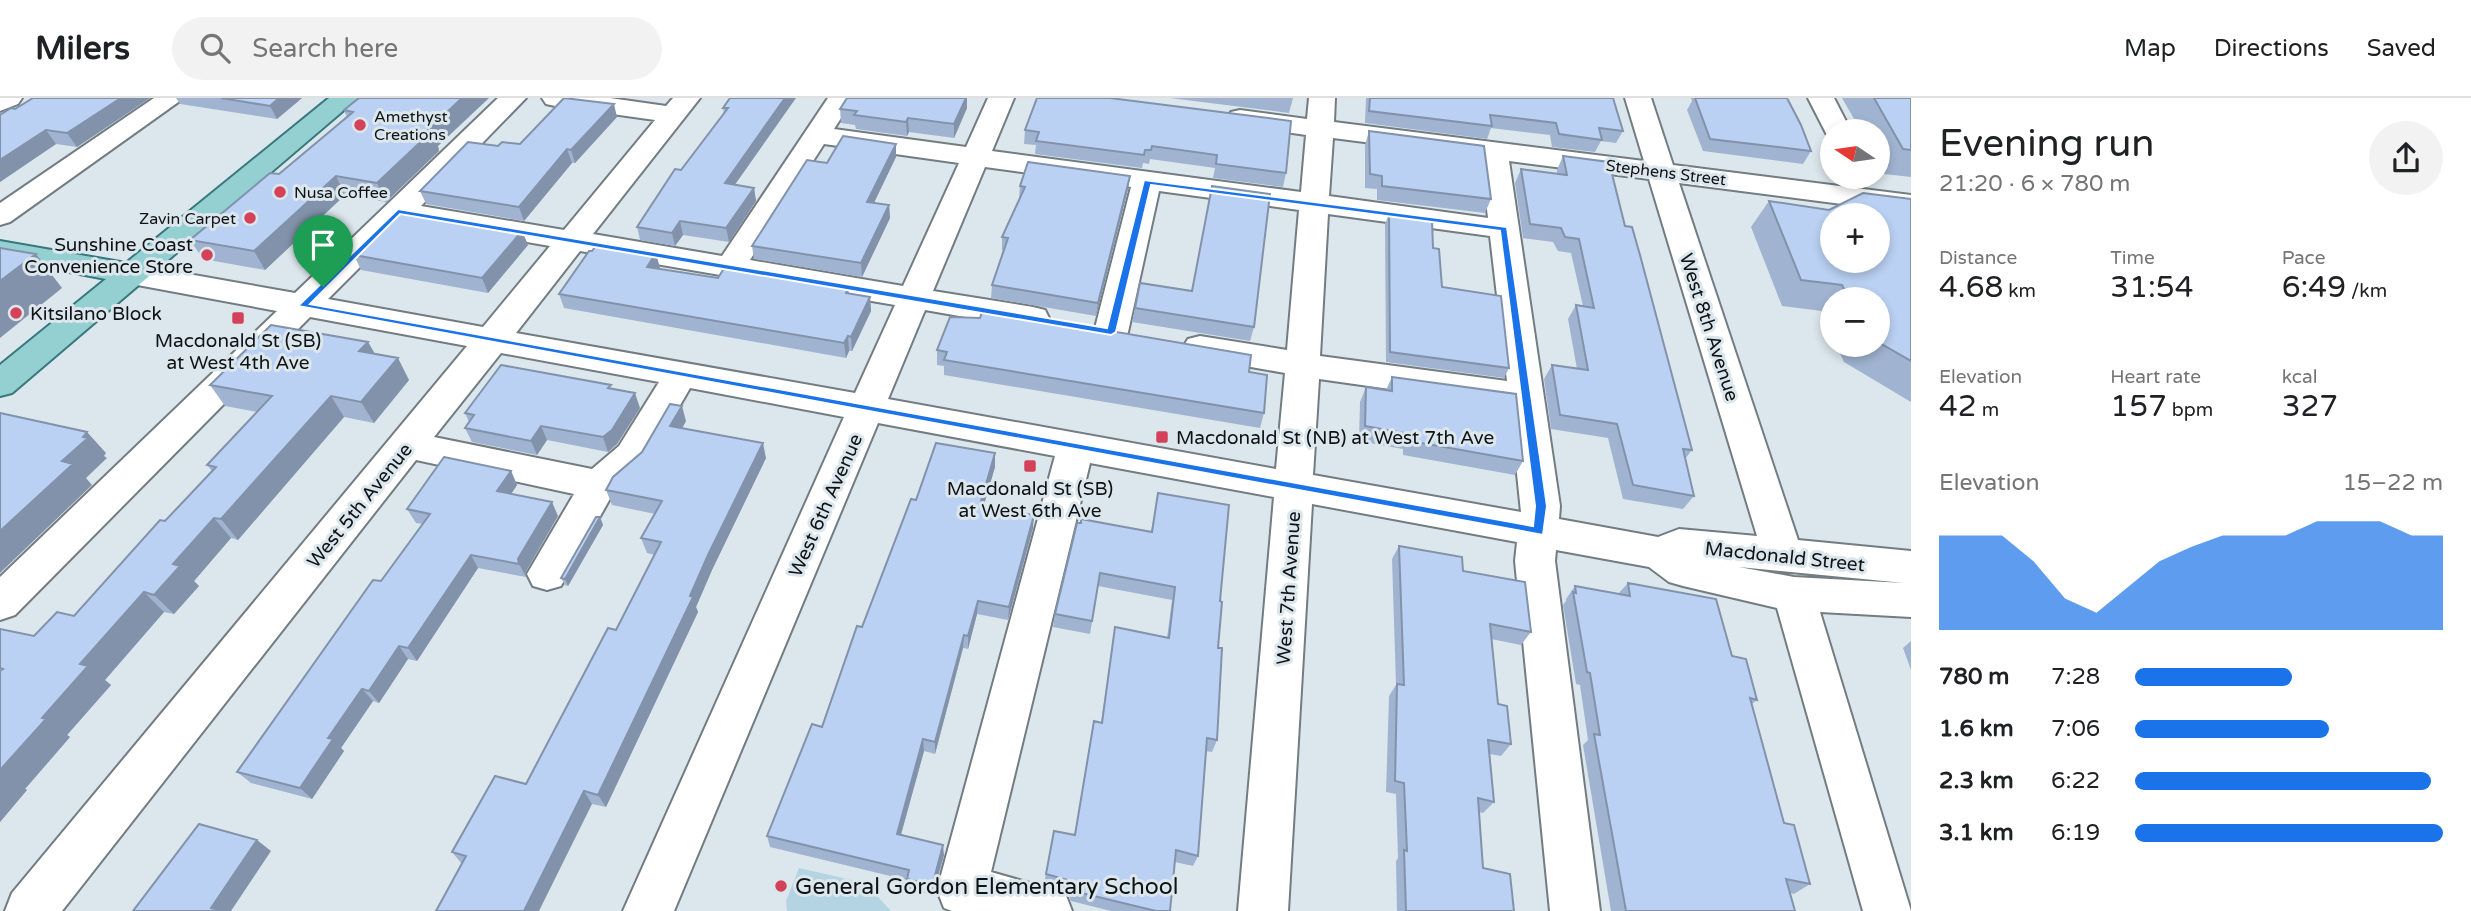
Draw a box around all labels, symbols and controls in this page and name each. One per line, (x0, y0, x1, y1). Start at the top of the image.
search box (172, 17, 662, 80)
text: Milers (35, 29, 130, 68)
icon: search (196, 29, 234, 67)
text: Search here (252, 33, 398, 64)
text: Map (2124, 34, 2176, 63)
text: Directions (2214, 34, 2329, 63)
text: Saved (2367, 34, 2436, 63)
place label: Amethyst Creations (374, 107, 448, 145)
marker: Amethyst Creations (352, 117, 368, 133)
north arrow (1820, 119, 1890, 189)
map controls (1820, 119, 1890, 357)
text: Evening run (1939, 121, 2154, 167)
button: share (2369, 121, 2443, 195)
street label: Stephens Street (1605, 156, 1727, 190)
text: 21:20 · 6 × 780 m (1939, 170, 2130, 198)
place label: Nusa Coffee (294, 183, 388, 203)
marker: Nusa Coffee (272, 184, 288, 200)
button: + (1820, 203, 1890, 273)
place label: Zavin Carpet (139, 209, 236, 229)
marker: Zavin Carpet (242, 210, 258, 226)
pin (293, 215, 353, 287)
icon: arrive (304, 226, 342, 264)
place label: Sunshine Coast Convenience Store (24, 234, 193, 278)
marker: Sunshine Coast Convenience Store (199, 247, 215, 263)
text: Distance (1939, 247, 2017, 269)
text: Time (2110, 247, 2155, 269)
text: Pace (2282, 247, 2325, 269)
street label: West 8th Avenue (1675, 251, 1743, 404)
text: 4.68 (1939, 269, 2003, 306)
text: 31:54 (2110, 269, 2194, 306)
text: 6:49 (2282, 269, 2346, 306)
text: km (2003, 280, 2036, 302)
text: /km (2346, 280, 2387, 302)
button: − (1820, 287, 1890, 357)
place label: Kitsilano Block (30, 303, 162, 325)
marker: Kitsilano Block (8, 305, 24, 321)
marker: Macdonald St (SB) at West 4th Ave (230, 310, 246, 326)
place label: Macdonald St (SB) at West 4th Ave (155, 330, 321, 374)
text: Elevation (1939, 366, 2022, 388)
text: Heart rate (2110, 366, 2201, 388)
text: kcal (2282, 366, 2317, 388)
text: 42 (1939, 388, 1977, 425)
text: 157 (2110, 388, 2167, 425)
text: 327 (2282, 388, 2338, 425)
text: m (1977, 399, 1999, 421)
text: bpm (2167, 399, 2213, 421)
place label: Macdonald St (NB) at West 7th Ave (1176, 427, 1494, 449)
marker: Macdonald St (NB) at West 7th Ave (1154, 429, 1170, 445)
street label: West 6th Avenue (785, 431, 867, 580)
street label: West 5th Avenue (303, 439, 417, 572)
marker: Macdonald St (SB) at West 6th Ave (1022, 458, 1038, 474)
text: Elevation (1939, 469, 2040, 497)
text: 15–22 m (2342, 469, 2443, 497)
place label: Macdonald St (SB) at West 6th Ave (947, 478, 1113, 522)
street label: West 7th Avenue (1273, 510, 1305, 666)
street label: Macdonald Street (1704, 538, 1866, 576)
text: 780 m (1939, 663, 2009, 691)
text: 7:28 (2051, 663, 2100, 691)
text: 1.6 km (1939, 715, 2014, 743)
text: 7:06 (2051, 715, 2100, 743)
text: 2.3 km (1939, 767, 2014, 795)
text: 6:22 (2051, 767, 2100, 795)
text: 3.1 km (1939, 819, 2014, 847)
text: 6:19 (2051, 819, 2100, 847)
place label: General Gordon Elementary School (795, 873, 1179, 901)
marker: General Gordon Elementary School (773, 878, 789, 894)

